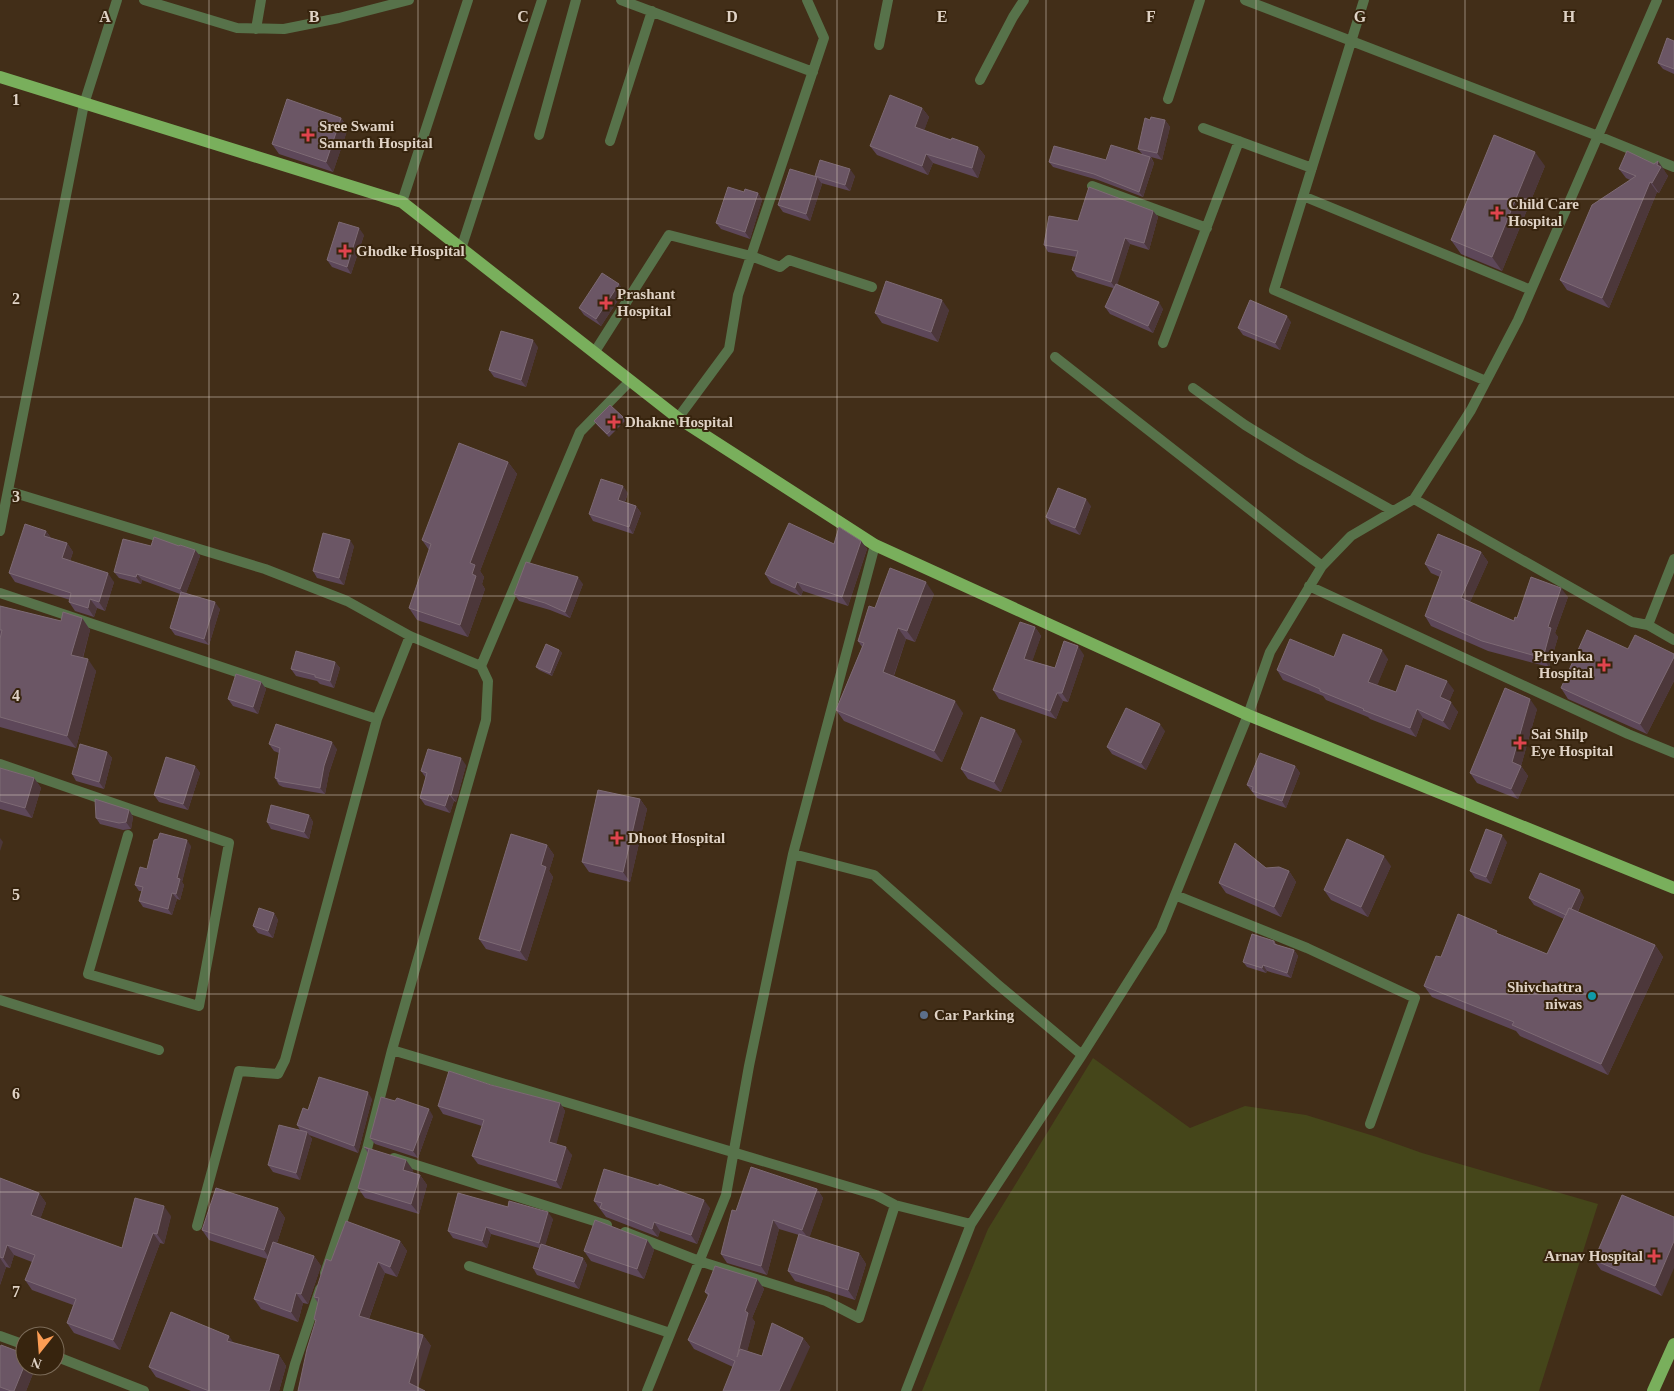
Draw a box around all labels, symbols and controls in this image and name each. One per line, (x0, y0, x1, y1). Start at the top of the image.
text: A (99, 8, 111, 25)
text: B (309, 8, 320, 25)
text: C (517, 8, 529, 25)
text: D (726, 8, 738, 25)
text: E (937, 8, 947, 25)
text: F (1146, 8, 1156, 25)
text: G (1354, 8, 1367, 25)
text: H (1563, 8, 1576, 25)
text: 1 (12, 91, 20, 108)
place label: Sree Swami Samarth Hospital (319, 118, 433, 151)
marker: Sree Swami Samarth Hospital (301, 128, 315, 142)
place label: Child Care Hospital (1508, 196, 1579, 229)
marker: Child Care Hospital (1490, 206, 1504, 220)
place label: Ghodke Hospital (356, 243, 465, 259)
marker: Ghodke Hospital (338, 244, 352, 258)
place label: Prashant Hospital (617, 286, 675, 319)
text: 2 (12, 290, 20, 307)
marker: Prashant Hospital (599, 296, 613, 310)
place label: Dhakne Hospital (625, 414, 733, 430)
marker: Dhakne Hospital (607, 415, 621, 429)
text: 3 (12, 488, 20, 505)
place label: Priyanka Hospital (1534, 648, 1593, 681)
marker: Priyanka Hospital (1597, 658, 1611, 672)
text: 4 (12, 687, 20, 704)
place label: Sai Shilp Eye Hospital (1531, 726, 1613, 759)
marker: Sai Shilp Eye Hospital (1513, 736, 1527, 750)
place label: Dhoot Hospital (628, 830, 725, 846)
marker: Dhoot Hospital (610, 831, 624, 845)
text: 5 (12, 886, 20, 903)
place label: Shivchattra niwas (1507, 979, 1583, 1012)
marker: Shivchattra niwas (1586, 990, 1598, 1002)
place label: Car Parking (934, 1007, 1015, 1023)
marker: Car Parking (918, 1009, 930, 1021)
text: 6 (12, 1085, 20, 1102)
place label: Arnav Hospital (1544, 1248, 1643, 1264)
marker: Arnav Hospital (1647, 1249, 1661, 1263)
text: 7 (12, 1283, 20, 1300)
north arrow (15, 1326, 65, 1376)
text: N (29, 1354, 43, 1372)

